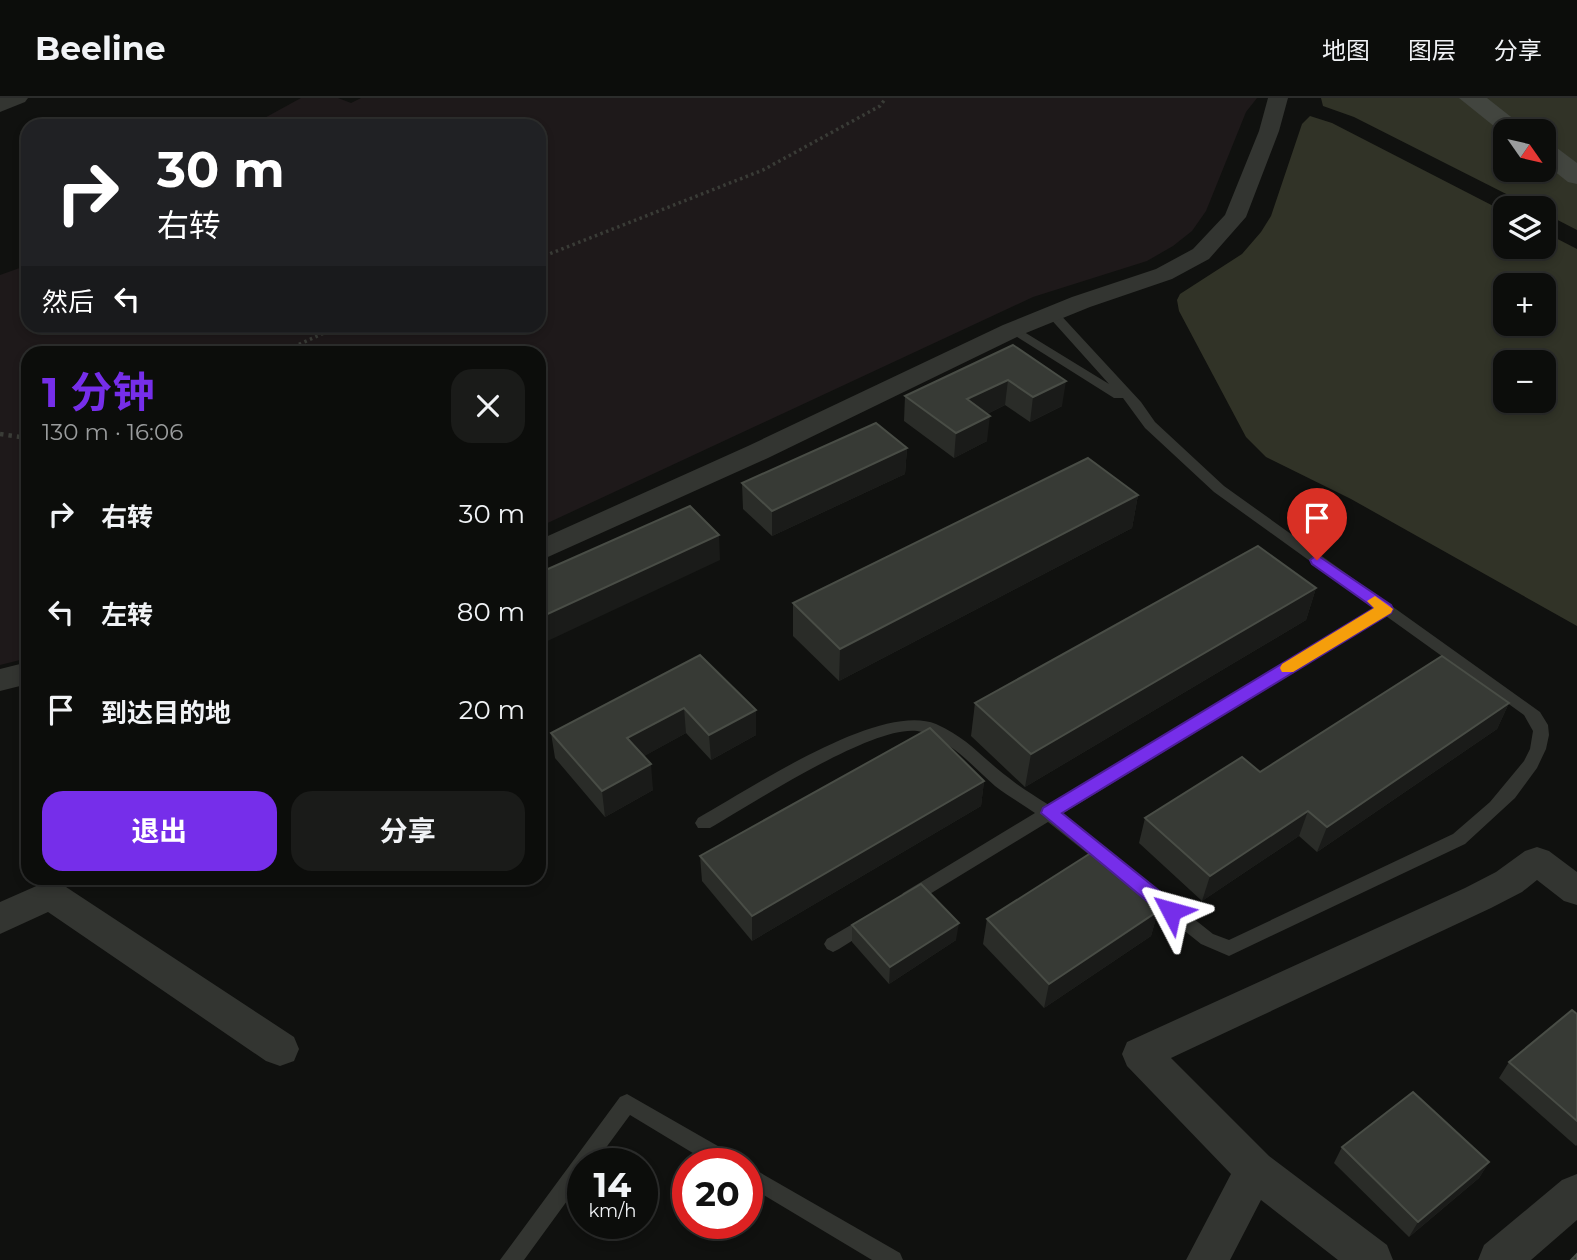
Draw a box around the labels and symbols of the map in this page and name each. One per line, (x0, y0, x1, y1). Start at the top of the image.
north arrow (1493, 119, 1556, 182)
pin (1287, 488, 1347, 560)
position arrow (1134, 874, 1208, 948)
speed limit sign: 20 (672, 1148, 763, 1239)

